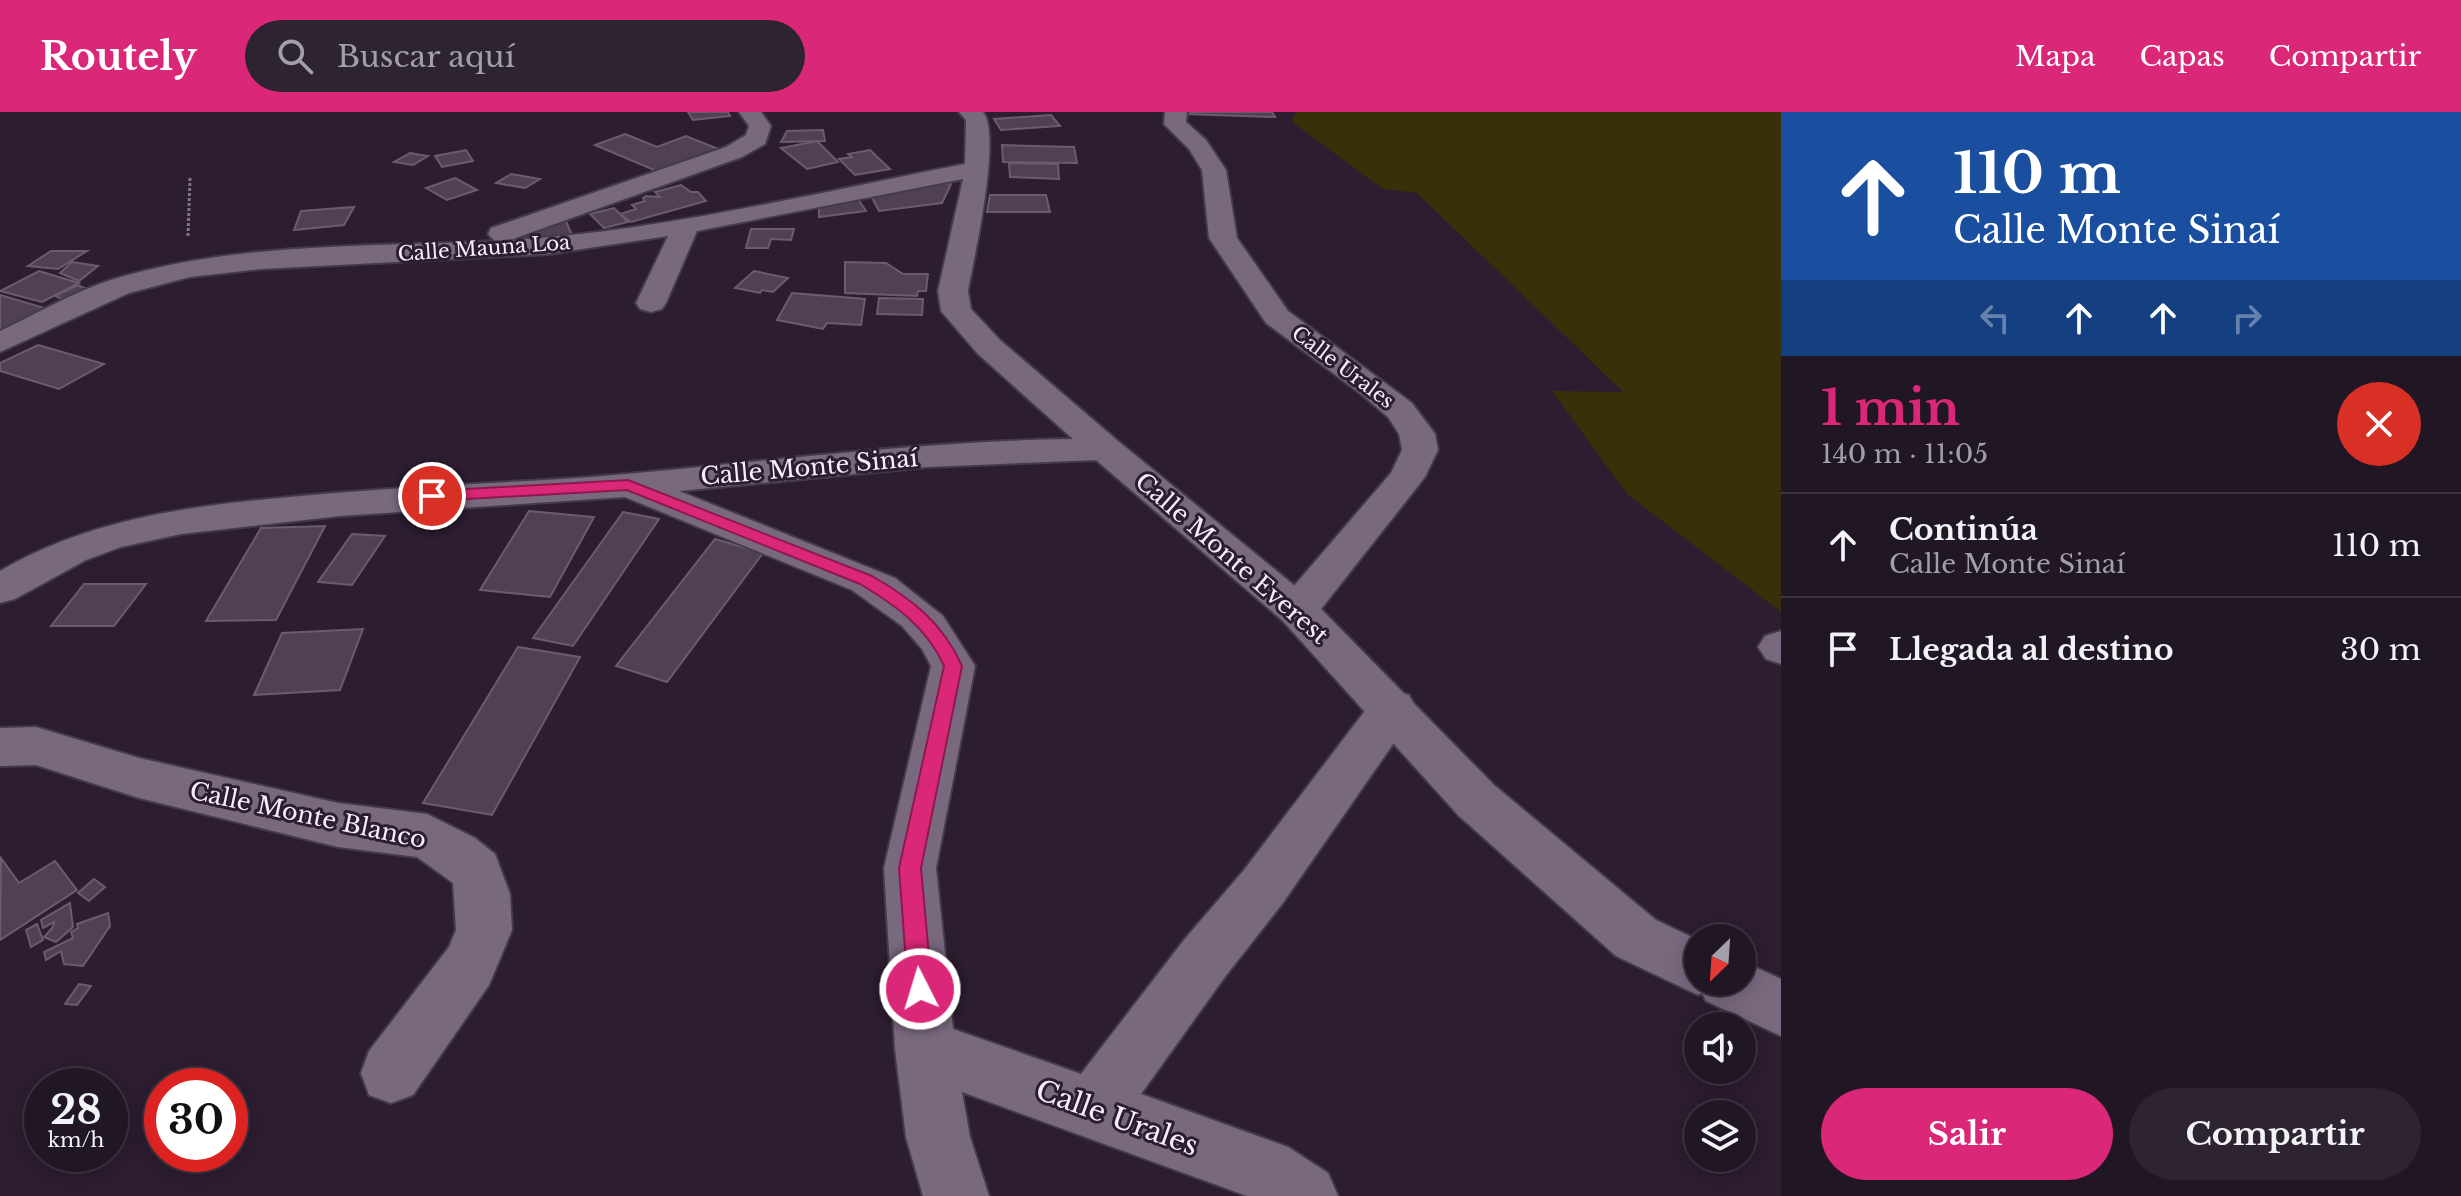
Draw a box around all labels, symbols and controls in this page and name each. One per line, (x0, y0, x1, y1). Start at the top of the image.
search box (245, 20, 805, 92)
text: Routely (40, 33, 197, 80)
icon: search (273, 34, 317, 78)
text: Buscar aquí (337, 38, 515, 75)
text: Mapa (2015, 39, 2096, 74)
text: Capas (2140, 39, 2225, 74)
text: Compartir (2269, 39, 2421, 74)
text: 110 m (1953, 139, 2121, 208)
icon: ahead (1821, 144, 1925, 248)
text: Calle Monte Sinaí (1953, 208, 2280, 253)
street label: Calle Mauna Loa (397, 230, 572, 266)
icon: left (1973, 296, 2017, 340)
icon: ahead (2057, 296, 2101, 340)
icon: ahead (2141, 296, 2185, 340)
icon: right (2225, 296, 2269, 340)
street label: Calle Urales (1287, 321, 1399, 413)
text: 1 min (1821, 378, 1960, 438)
button: close (2337, 382, 2421, 466)
text: 140 m · 11:05 (1821, 438, 1988, 470)
street label: Calle Monte Sinaí (699, 443, 920, 491)
pin (398, 462, 466, 530)
street label: Calle Monte Everest (1130, 466, 1334, 650)
icon: arrive (410, 474, 454, 518)
text: Continúa (1889, 511, 2038, 548)
icon: ahead (1821, 523, 1865, 567)
text: 110 m (2332, 527, 2421, 564)
text: Calle Monte Sinaí (1889, 548, 2125, 580)
icon: arrive (1821, 627, 1865, 671)
text: Llegada al destino (1889, 631, 2174, 668)
text: 30 m (2340, 631, 2421, 668)
street label: Calle Monte Blanco (187, 776, 429, 854)
north arrow (1684, 924, 1756, 996)
map controls (1684, 924, 1756, 1172)
position arrow (878, 947, 962, 1031)
button: sound (1684, 1012, 1756, 1084)
speed limit sign: 30 (144, 1068, 248, 1172)
street label: Calle Urales (1031, 1072, 1203, 1164)
text: 28 (50, 1085, 102, 1135)
button: Salir (1821, 1088, 2113, 1180)
button: Compartir (2129, 1088, 2421, 1180)
button: layers (1684, 1100, 1756, 1172)
text: km/h (48, 1128, 104, 1152)

